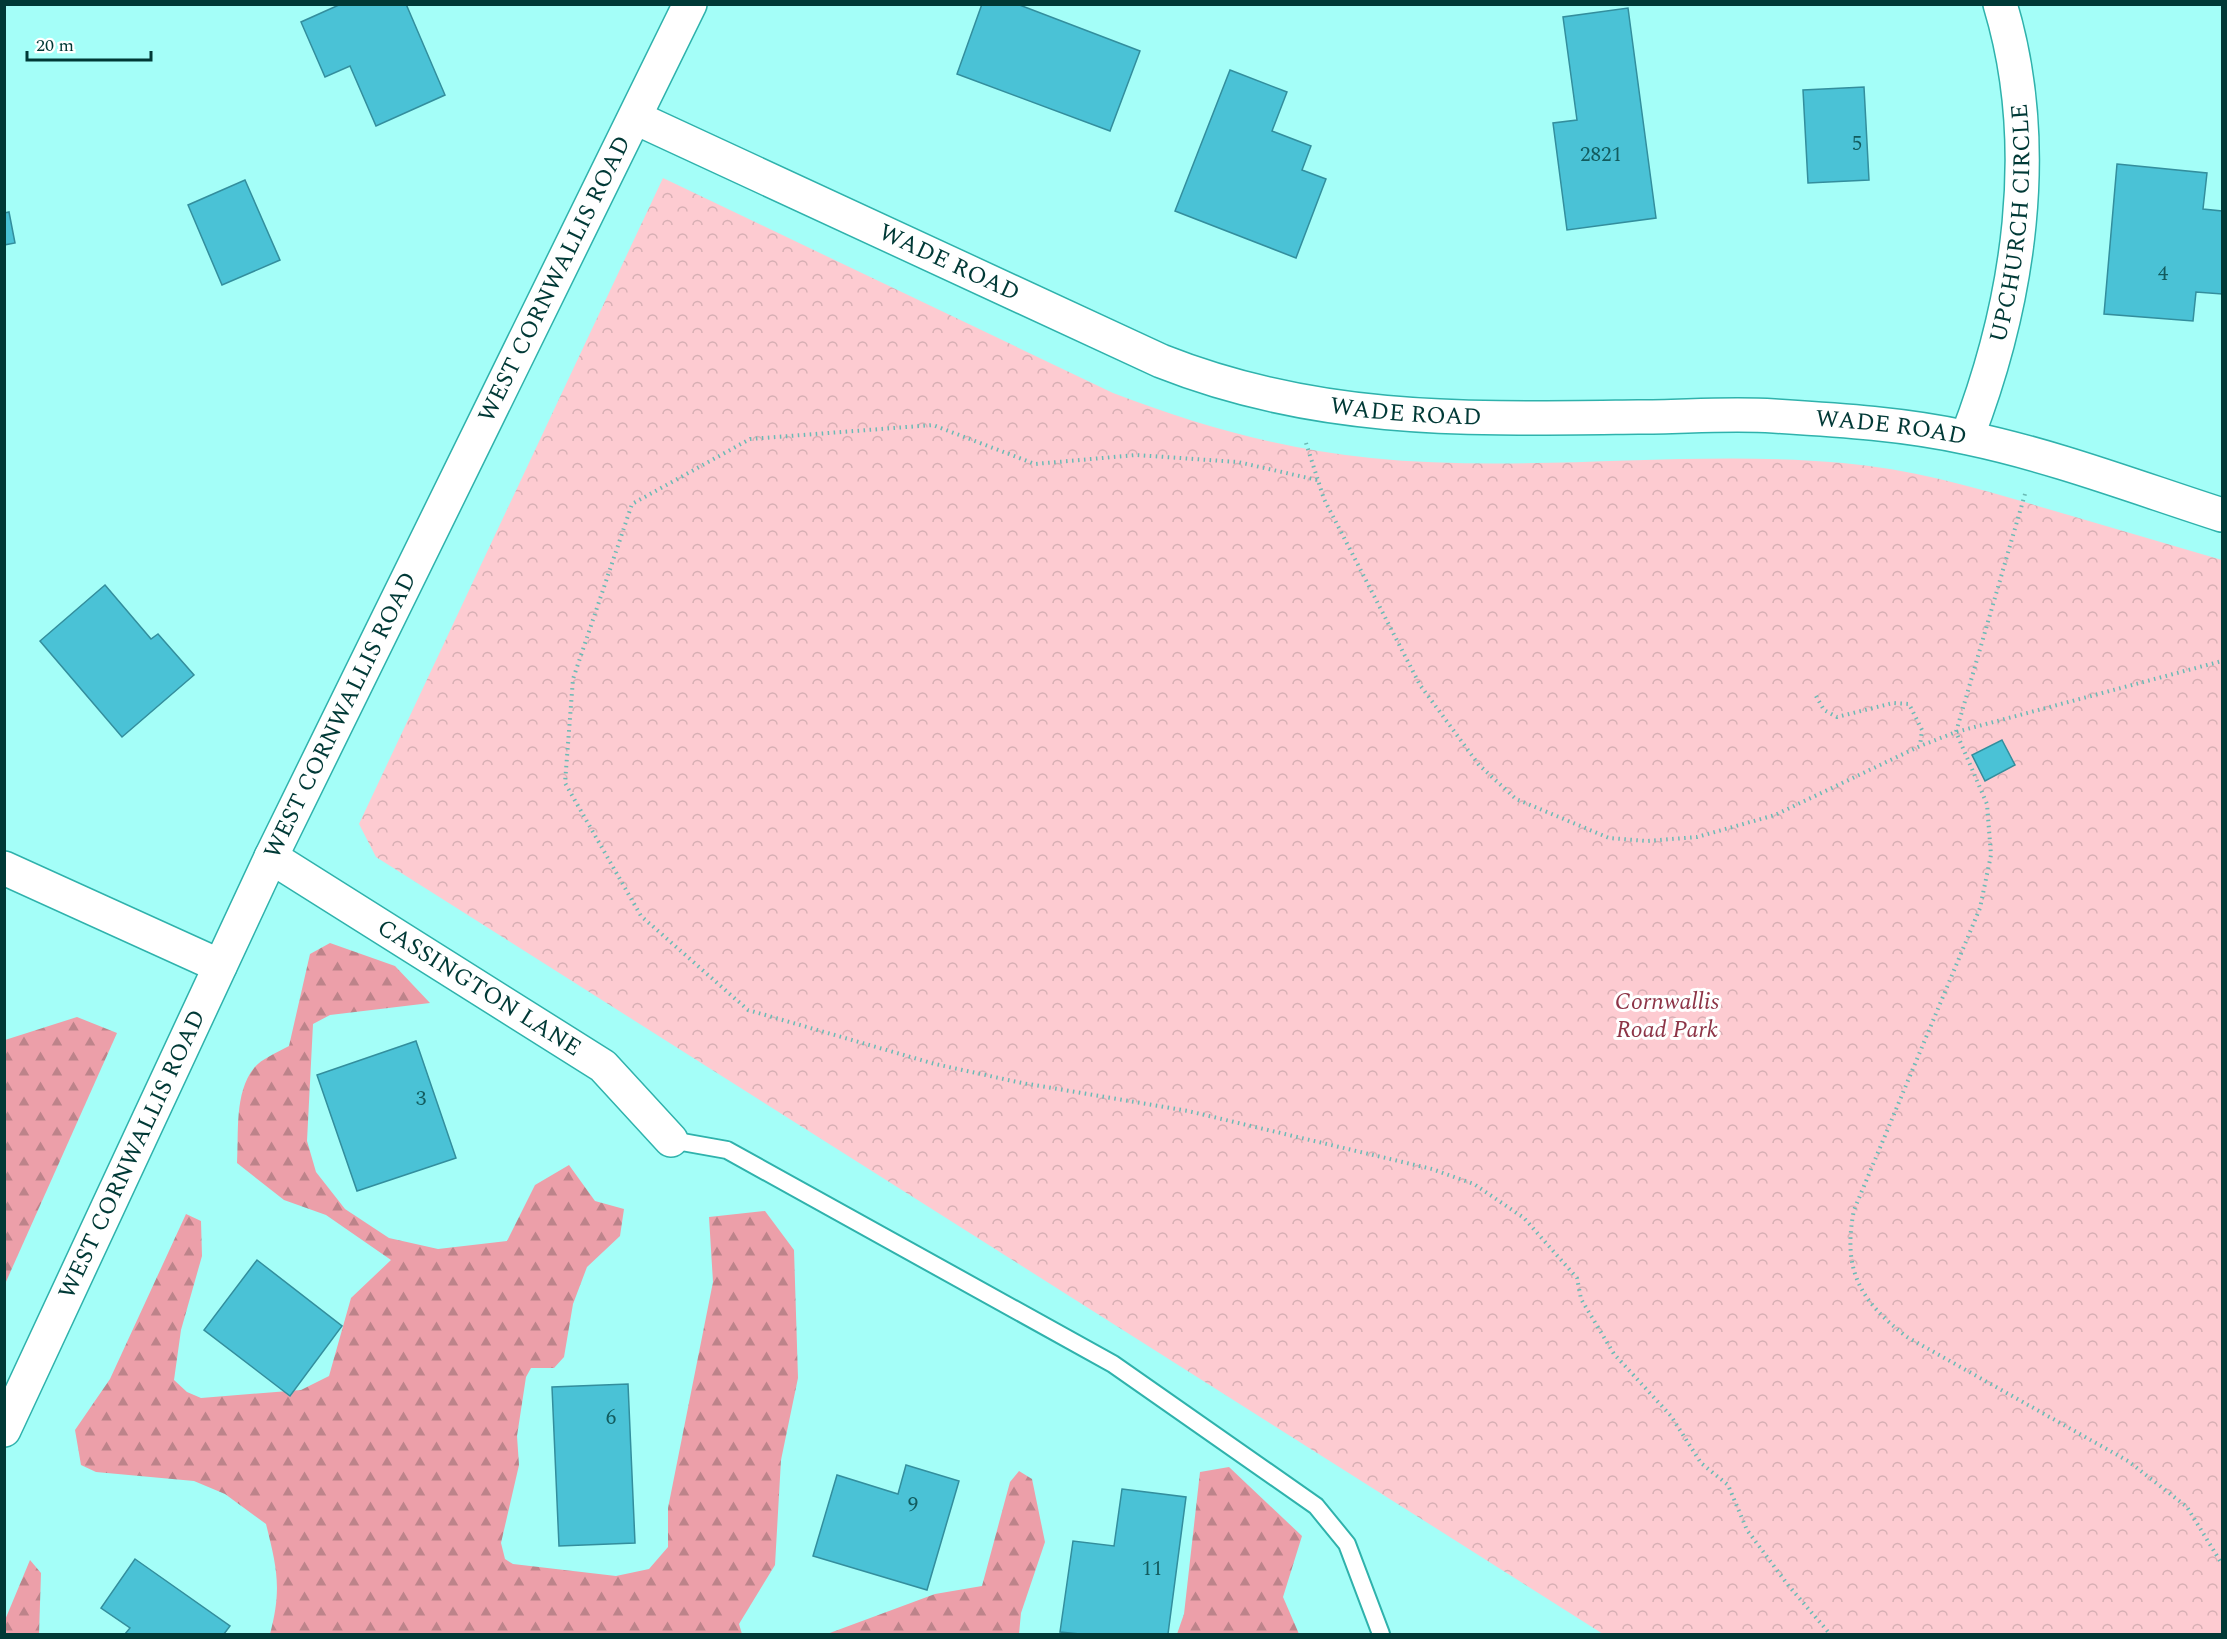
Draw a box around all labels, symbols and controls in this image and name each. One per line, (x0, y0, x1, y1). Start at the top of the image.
scale bar (27, 24, 152, 62)
text: 20 m (36, 32, 74, 59)
street label: UPCHURCH CIRCLE (1980, 102, 2040, 346)
house number: 5 (1852, 128, 1862, 160)
street label: WEST CORNWALLIS ROAD (469, 130, 641, 429)
house number: 2821 (1580, 139, 1622, 171)
street label: WADE ROAD (873, 215, 1026, 311)
house number: 4 (2158, 258, 2169, 290)
street label: WADE ROAD (1328, 388, 1482, 436)
street label: WADE ROAD (1814, 401, 1970, 455)
street label: WEST CORNWALLIS ROAD (255, 566, 426, 865)
street label: CASSINGTON LANE (370, 910, 588, 1066)
park label: Cornwallis Road Park (1615, 984, 1720, 1048)
street label: WEST CORNWALLIS ROAD (49, 1004, 215, 1305)
house number: 3 (416, 1083, 427, 1115)
house number: 6 (606, 1402, 616, 1434)
house number: 9 (908, 1489, 918, 1521)
house number: 11 (1142, 1553, 1163, 1585)

